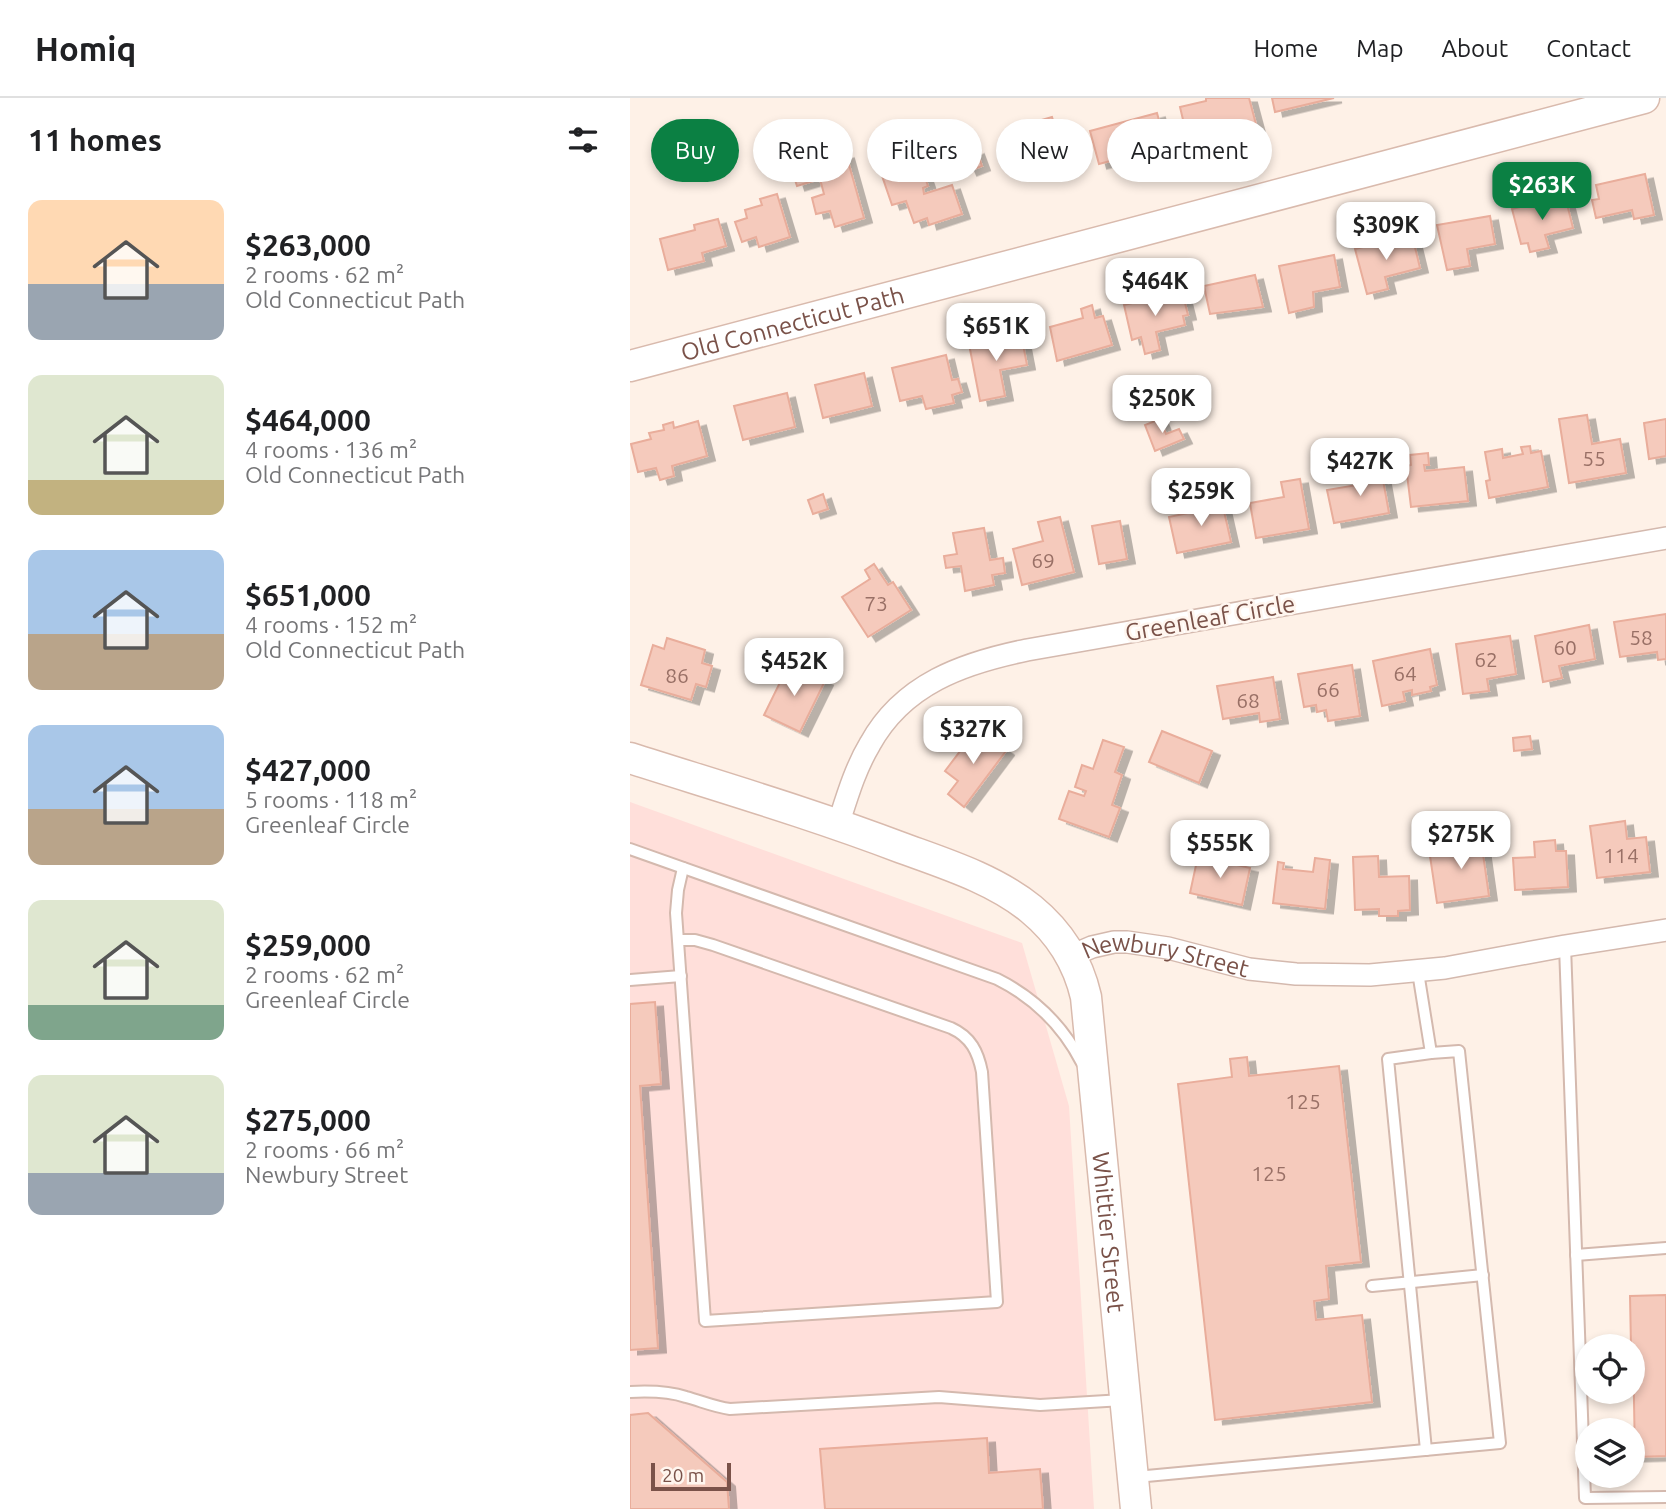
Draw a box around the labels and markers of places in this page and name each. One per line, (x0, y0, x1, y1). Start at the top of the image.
pin: $263K (1493, 162, 1591, 222)
pin: $309K (1337, 202, 1435, 262)
pin: $464K (1106, 258, 1204, 318)
pin: $651K (947, 303, 1045, 363)
pin: $250K (1113, 376, 1211, 435)
pin: $427K (1311, 438, 1409, 498)
pin: $259K (1152, 468, 1250, 528)
pin: $452K (745, 638, 843, 698)
pin: $327K (924, 706, 1022, 766)
pin: $275K (1412, 812, 1510, 871)
pin: $555K (1171, 820, 1269, 880)

